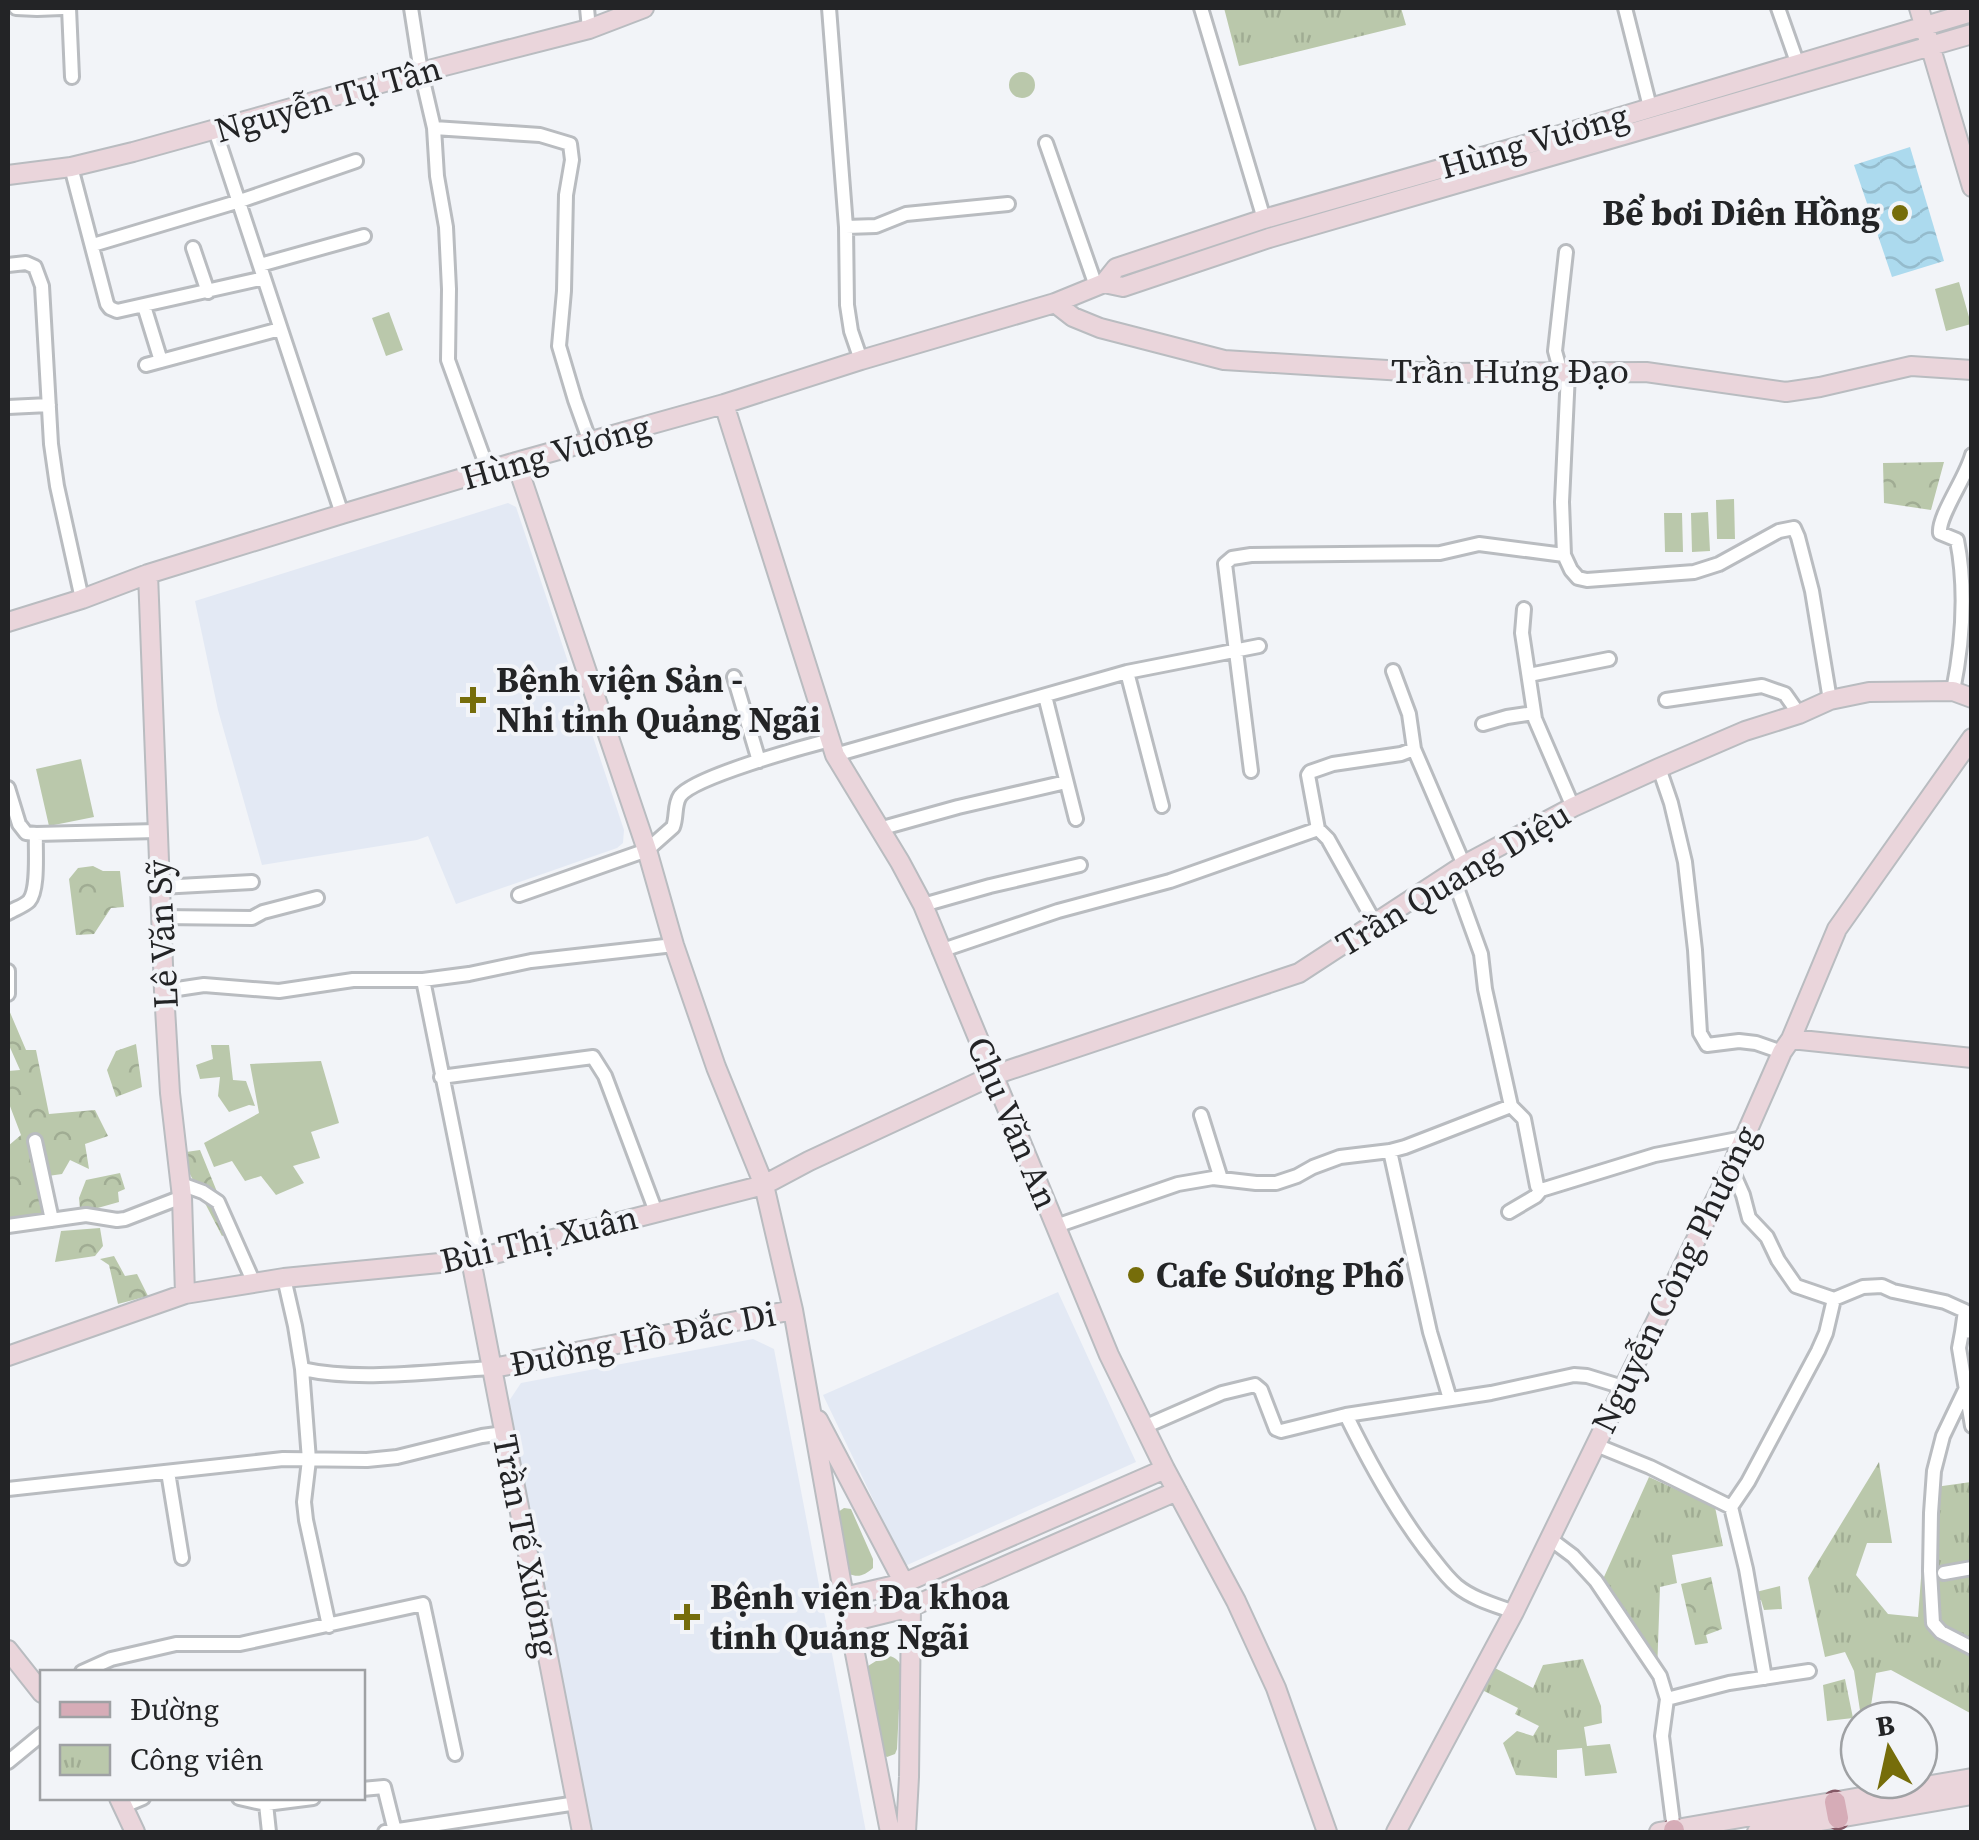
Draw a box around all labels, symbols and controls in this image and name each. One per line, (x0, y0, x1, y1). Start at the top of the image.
street label: Nguyễn Tự Tân (209, 44, 447, 154)
street label: Hùng Vương (1434, 91, 1634, 191)
place label: Bể bơi Diên Hồng (1602, 189, 1880, 237)
marker: Bể bơi Diên Hồng (1889, 202, 1911, 224)
street label: Trần Hưng Đạo (1391, 347, 1629, 395)
street label: Hùng Vương (456, 402, 656, 502)
place label: Bệnh viện Sản - Nhi tỉnh Quảng Ngãi (496, 656, 821, 744)
marker: Bệnh viện Sản - Nhi tỉnh Quảng Ngãi (460, 687, 486, 713)
street label: Trần Quang Diệu (1327, 790, 1579, 968)
street label: Lê Văn Sỹ (134, 858, 190, 1010)
street label: Chu Văn An (955, 1030, 1071, 1216)
street label: Nguyễn Công Phương (1580, 1117, 1770, 1441)
street label: Bùi Thị Xuân (436, 1193, 642, 1285)
place label: Cafe Sương Phố (1156, 1251, 1405, 1299)
marker: Cafe Sương Phố (1125, 1264, 1147, 1286)
street label: Đường Hồ Đắc Di (506, 1290, 780, 1388)
street label: Trần Tế Xương (481, 1431, 571, 1661)
place label: Bệnh viện Đa khoa tỉnh Quảng Ngãi (710, 1573, 1010, 1661)
marker: Bệnh viện Đa khoa tỉnh Quảng Ngãi (674, 1604, 700, 1630)
legend (40, 1670, 365, 1800)
text: Đường (130, 1689, 219, 1730)
north arrow (1839, 1700, 1939, 1800)
text: B (1873, 1705, 1897, 1746)
text: Công viên (130, 1739, 264, 1780)

